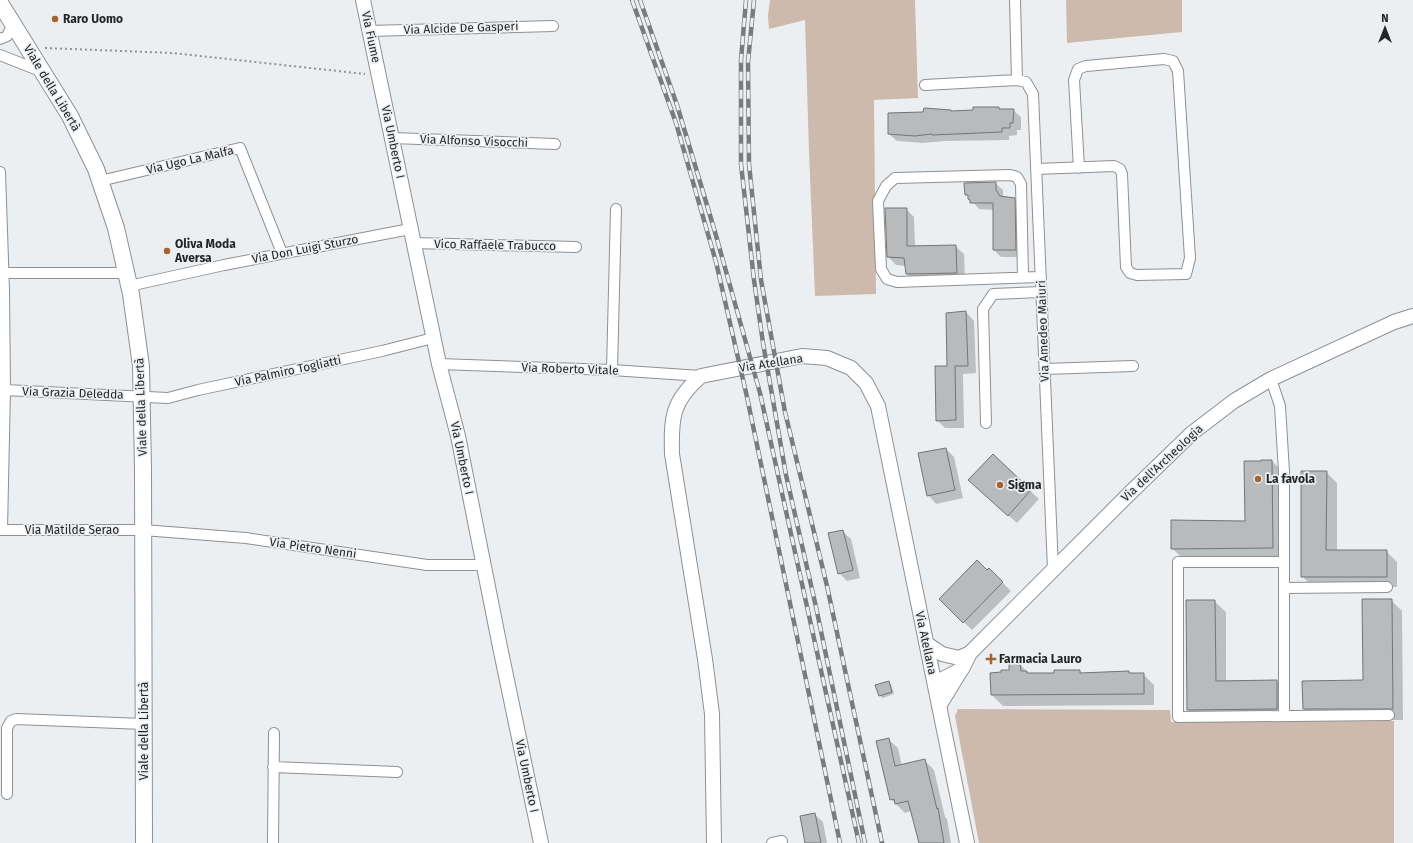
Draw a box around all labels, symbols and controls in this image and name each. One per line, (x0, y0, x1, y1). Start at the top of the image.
north arrow (1365, 8, 1405, 48)
street label: Via Fiume (359, 10, 383, 64)
place label: Raro Uomo (63, 12, 123, 26)
text: N (1381, 12, 1389, 25)
marker: Raro Uomo (50, 14, 60, 24)
street label: Via Alcide De Gasperi (403, 19, 519, 37)
street label: Viale della Libertà (21, 42, 83, 134)
street label: Via Umberto I (378, 104, 408, 180)
street label: Via Alfonso Visocchi (420, 132, 528, 150)
street label: Via Ugo La Malfa (145, 143, 235, 177)
street label: Via Don Luigi Sturzo (251, 232, 359, 266)
place label: Oliva Moda Aversa (174, 237, 236, 265)
street label: Vico Raffaele Trabucco (434, 237, 556, 253)
marker: Oliva Moda Aversa (162, 246, 172, 256)
street label: Via Amedeo Maiuri (1034, 280, 1052, 382)
street label: Via Atellana (738, 351, 804, 375)
street label: Via Palmiro Togliatti (234, 353, 342, 389)
street label: Viale della Libertà (132, 358, 150, 456)
street label: Via Roberto Vitale (521, 360, 619, 378)
street label: Via Grazia Deledda (22, 384, 124, 402)
street label: Via Umberto I (447, 420, 477, 496)
street label: Via dell'Archeologia (1118, 422, 1206, 504)
place label: La favola (1266, 472, 1315, 486)
marker: La favola (1253, 474, 1263, 484)
place label: Sigma (1008, 478, 1042, 492)
marker: Sigma (995, 480, 1005, 490)
street label: Via Matilde Serao (25, 523, 119, 537)
street label: Via Pietro Nenni (269, 535, 357, 561)
street label: Via Atellana (912, 610, 940, 676)
place label: Farmacia Lauro (999, 652, 1082, 666)
marker: Farmacia Lauro (986, 654, 996, 664)
street label: Viale della Libertà (137, 682, 151, 780)
street label: Via Umberto I (512, 738, 542, 814)

